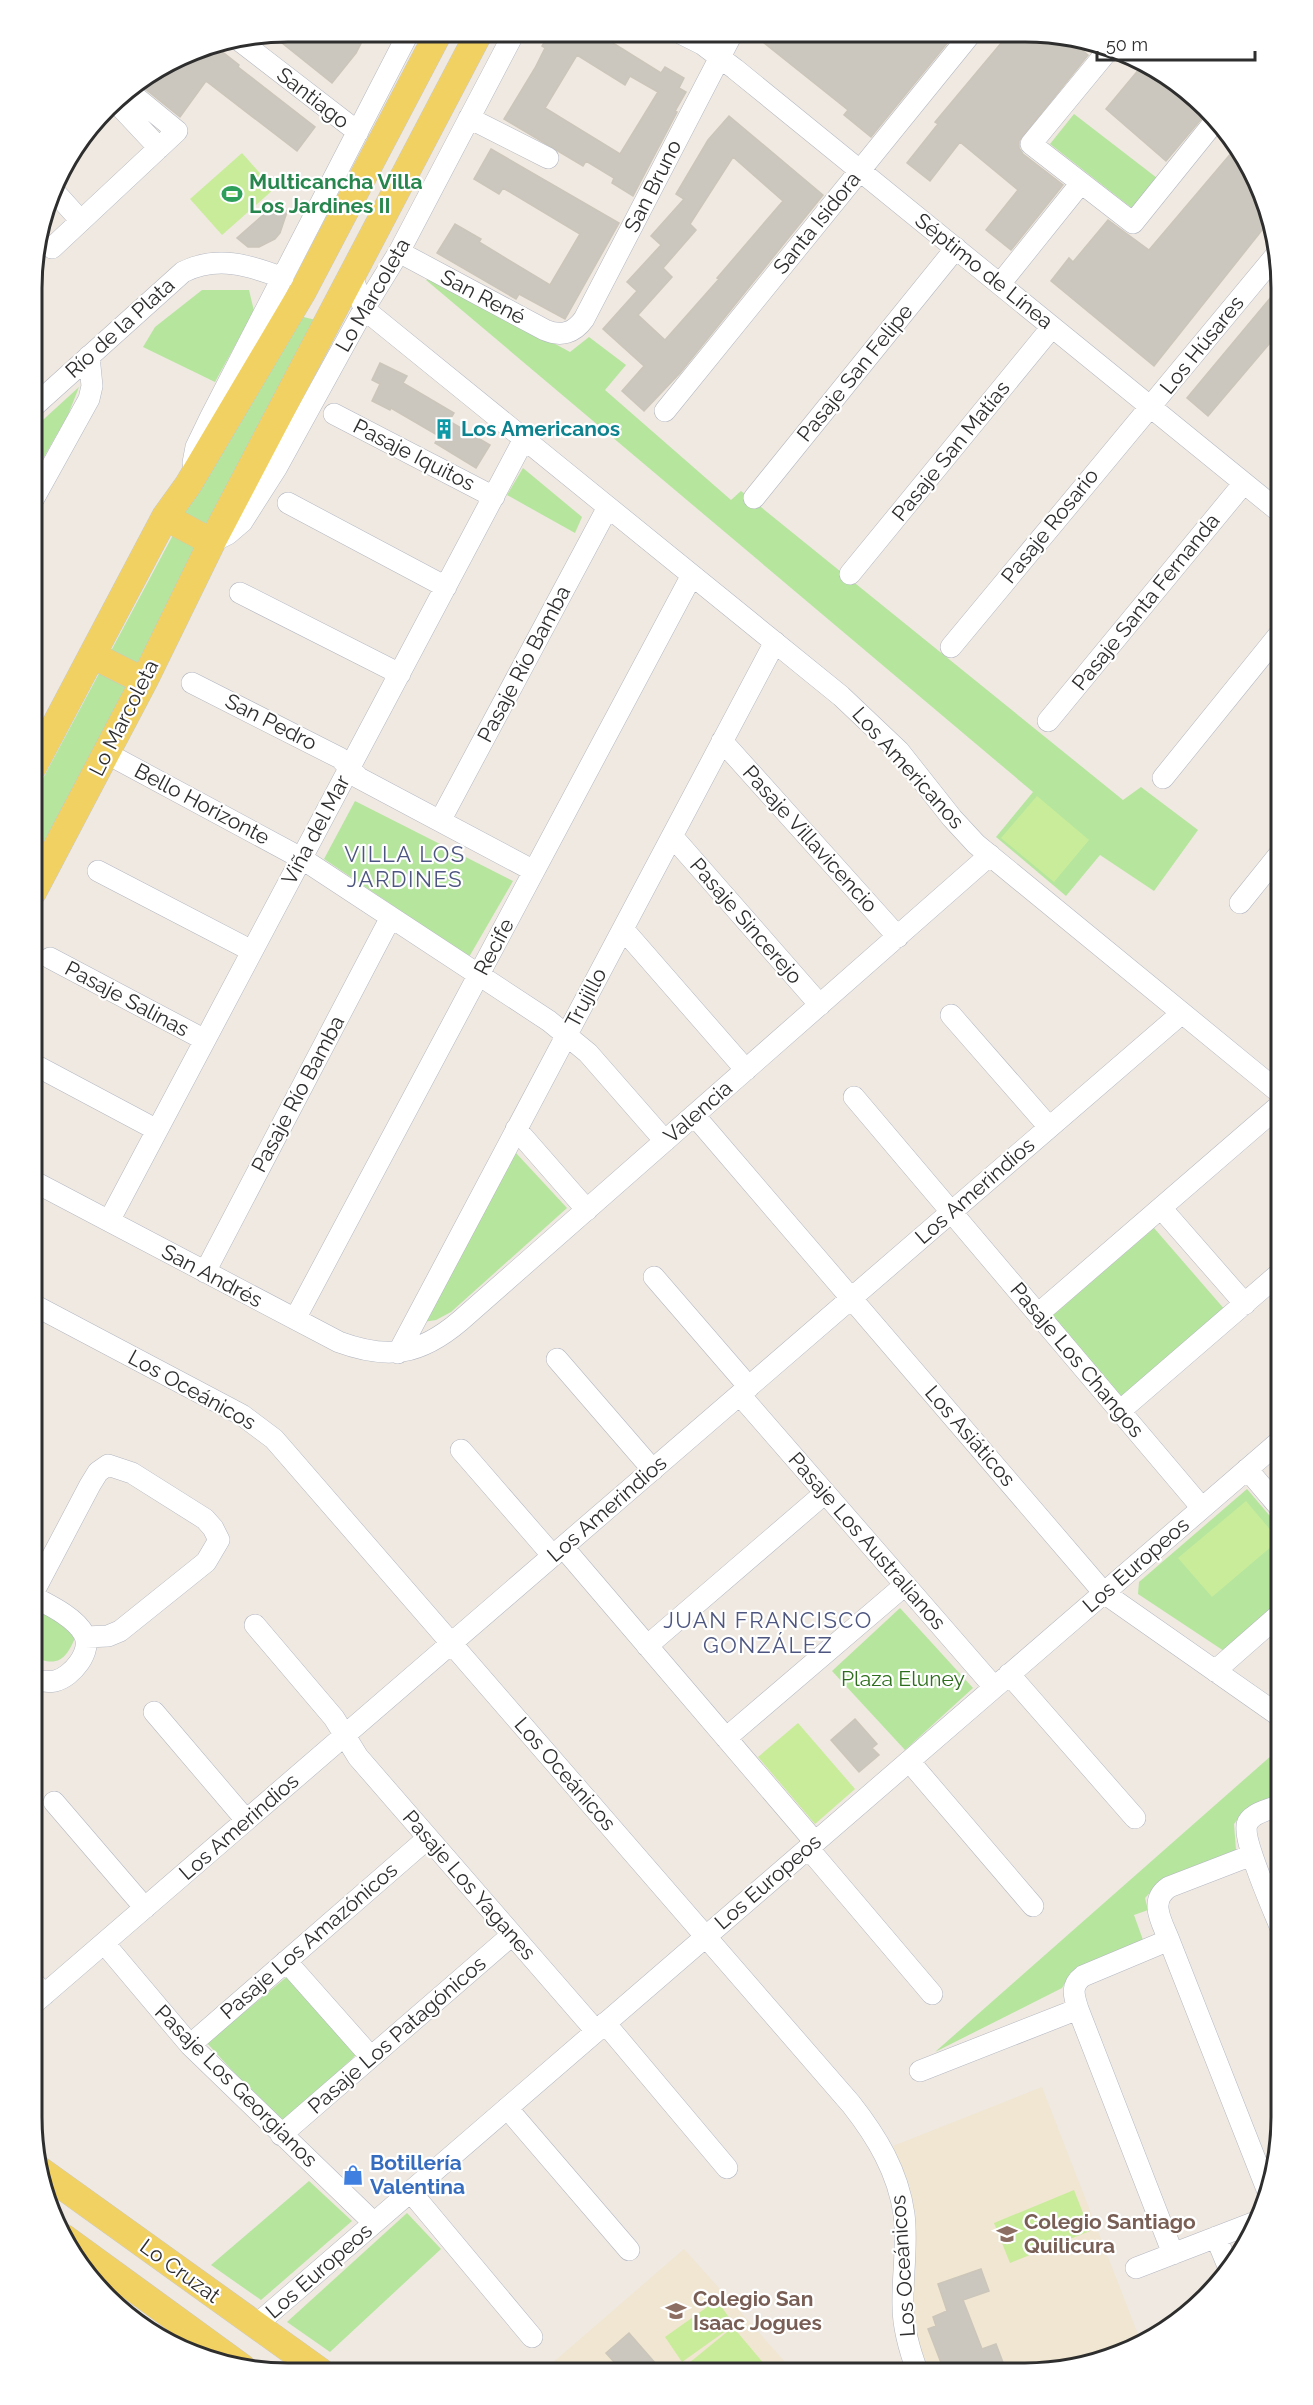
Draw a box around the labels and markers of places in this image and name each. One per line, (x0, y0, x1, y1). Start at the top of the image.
place label: Multicancha Villa Los Jardines II (249, 169, 423, 218)
sports icon: Multicancha Villa Los Jardines II (220, 182, 244, 206)
place label: Los Americanos (461, 416, 620, 441)
building icon: Los Americanos (432, 417, 456, 441)
place label: Botillería Valentina (370, 2150, 465, 2199)
shop icon: Botillería Valentina (341, 2163, 365, 2187)
place label: Colegio Santiago Quilicura (1024, 2209, 1196, 2258)
school or university icon: Colegio Santiago Quilicura (995, 2222, 1019, 2246)
place label: Colegio San Isaac Jogues (693, 2286, 822, 2335)
school or university icon: Colegio San Isaac Jogues (664, 2299, 688, 2323)

